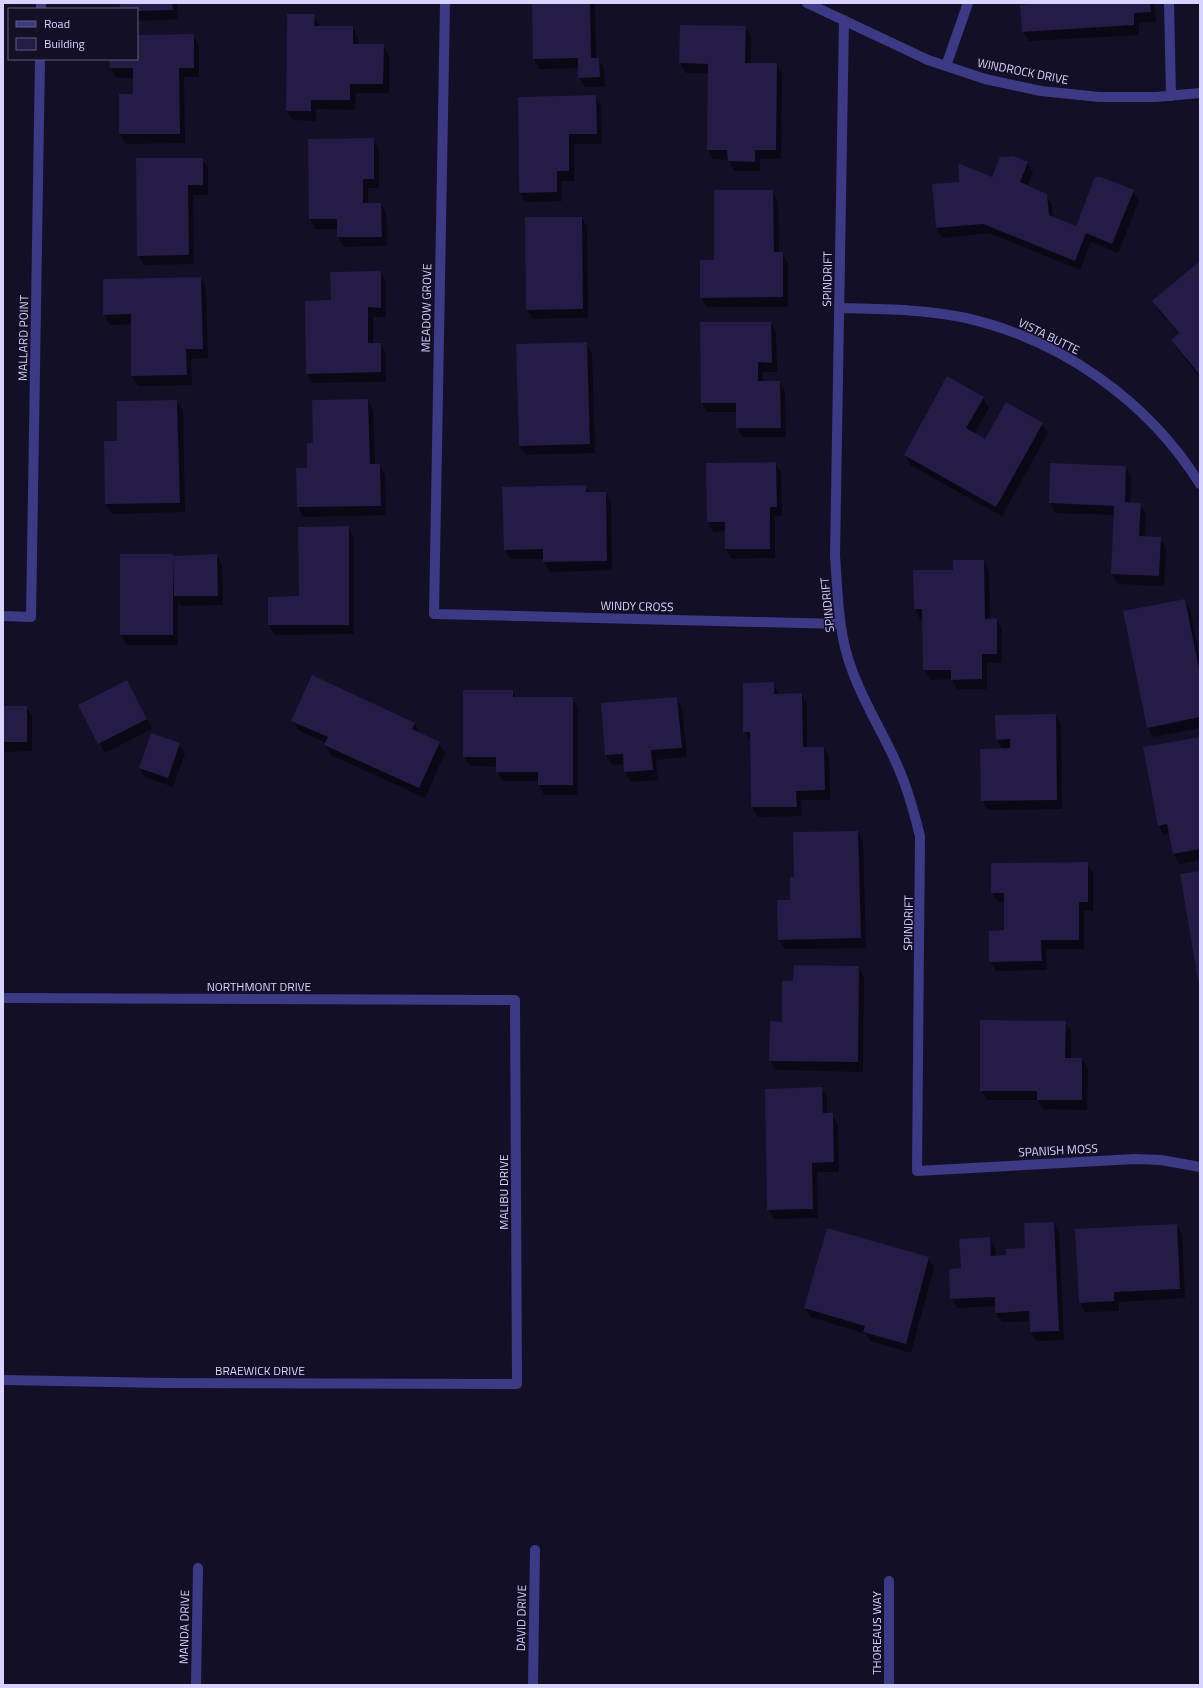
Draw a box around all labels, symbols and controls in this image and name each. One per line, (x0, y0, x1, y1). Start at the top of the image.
legend (8, 8, 138, 60)
text: Road (44, 14, 70, 33)
text: Building (44, 34, 85, 53)
street label: WINDROCK DRIVE (976, 53, 1071, 89)
street label: SPINDRIFT (817, 250, 837, 307)
street label: MEADOW GROVE (416, 263, 436, 353)
street label: MALLARD POINT (13, 294, 33, 381)
street label: VISTA BUTTE (1015, 313, 1083, 359)
street label: SPINDRIFT (815, 576, 839, 634)
street label: WINDY CROSS (600, 596, 674, 616)
street label: SPINDRIFT (898, 894, 918, 951)
street label: NORTHMONT DRIVE (207, 977, 312, 996)
street label: SPANISH MOSS (1018, 1138, 1098, 1162)
street label: MALIBU DRIVE (494, 1154, 513, 1230)
street label: BRAEWICK DRIVE (215, 1361, 305, 1380)
street label: DAVID DRIVE (511, 1584, 531, 1651)
street label: MANDA DRIVE (174, 1589, 194, 1664)
street label: THOREAUS WAY (867, 1591, 886, 1675)

